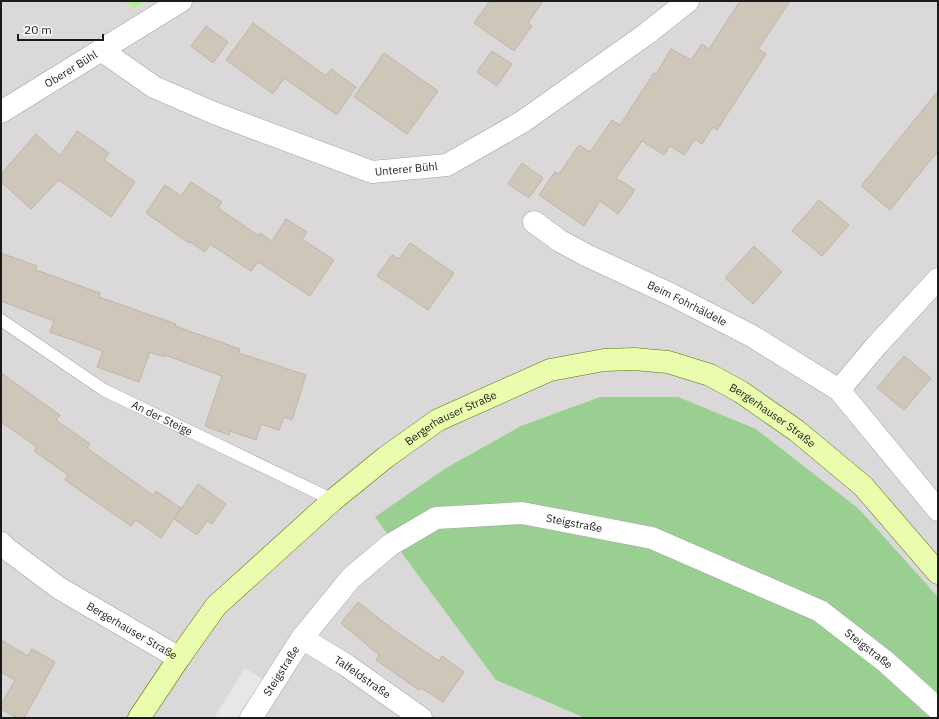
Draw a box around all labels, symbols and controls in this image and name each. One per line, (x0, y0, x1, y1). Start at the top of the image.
scale bar (18, 16, 103, 42)
text: 20 m (24, 22, 52, 37)
street label: Oberer Bühl (42, 47, 100, 91)
street label: Unterer Bühl (374, 159, 438, 179)
street label: Beim Fohrhäldele (645, 278, 729, 329)
street label: Bergerhauser Straße (727, 380, 818, 451)
street label: Bergerhauser Straße (402, 388, 499, 448)
street label: An der Steige (129, 397, 195, 438)
street label: Steigstraße (545, 511, 603, 535)
street label: Bergerhauser Straße (84, 599, 180, 662)
street label: Steigstraße (842, 626, 896, 672)
street label: Steigstraße (260, 643, 302, 699)
street label: Talfeldstraße (332, 653, 393, 701)

